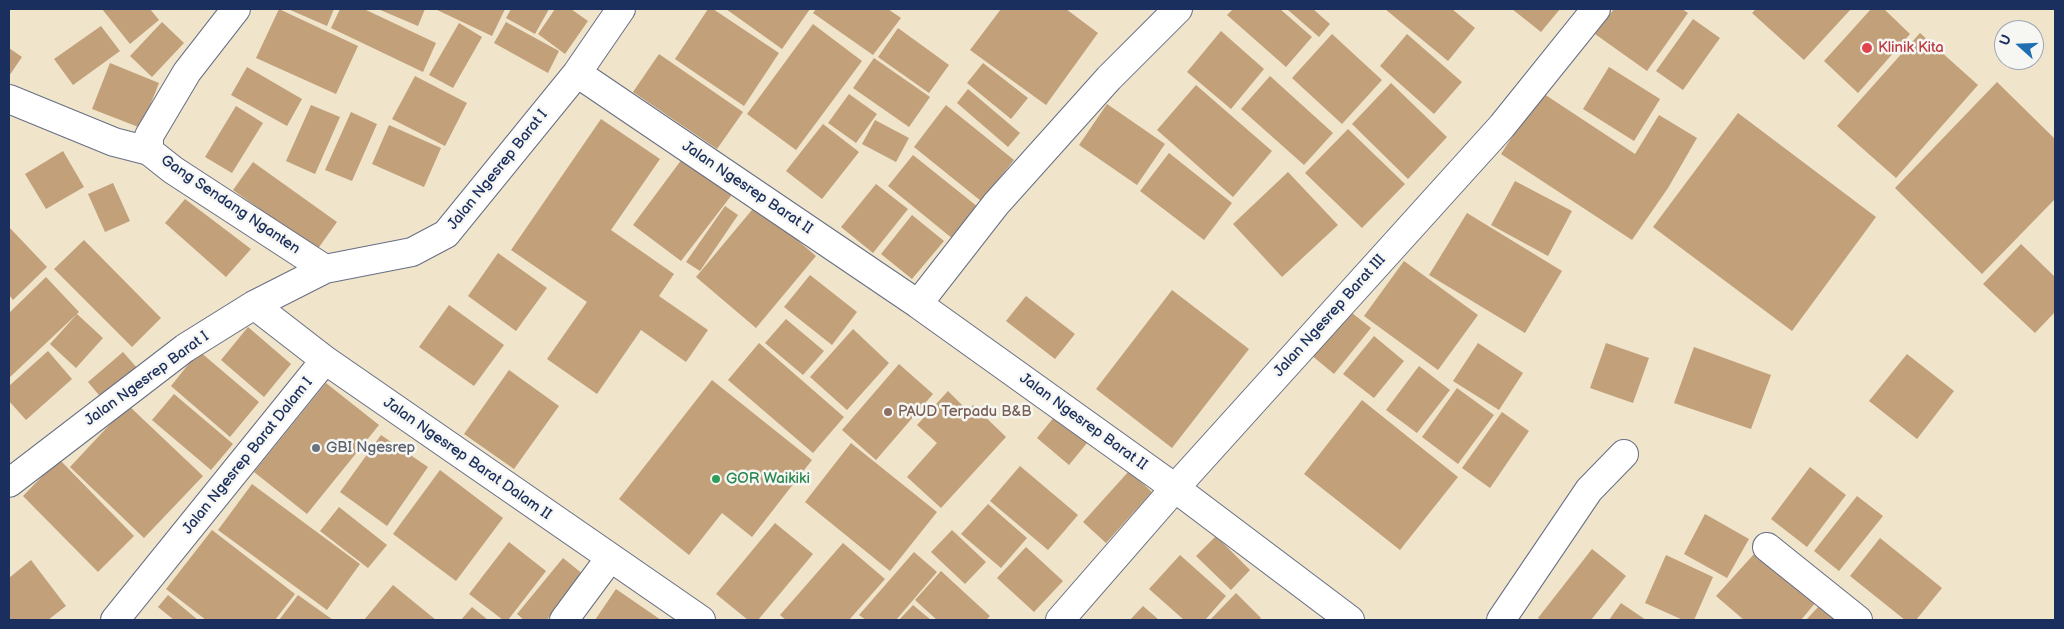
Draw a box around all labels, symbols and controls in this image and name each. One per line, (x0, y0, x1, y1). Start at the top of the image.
north arrow (1994, 20, 2044, 70)
text: U (1996, 32, 2015, 48)
place label: Klinik Kita (1878, 39, 1944, 57)
marker: Klinik Kita (1860, 41, 1874, 55)
street label: Jalan Ngesrep Barat I (444, 106, 552, 234)
street label: Jalan Ngesrep Barat II (678, 138, 816, 238)
street label: Gang Sendang Nganten (157, 152, 303, 258)
street label: Jalan Ngesrep Barat III (1270, 251, 1390, 381)
street label: Jalan Ngesrep Barat I (81, 328, 213, 430)
street label: Jalan Ngesrep Barat II (1016, 370, 1150, 474)
street label: Jalan Ngesrep Barat Dalam I (179, 374, 317, 538)
street label: Jalan Ngesrep Barat Dalam II (380, 394, 554, 524)
place label: PAUD Terpadu B&B (898, 403, 1032, 421)
marker: PAUD Terpadu B&B (882, 406, 894, 418)
place label: GBI Ngesrep (326, 439, 415, 457)
marker: GBI Ngesrep (310, 442, 322, 454)
place label: GOR Waikiki (726, 470, 810, 488)
marker: GOR Waikiki (710, 473, 722, 485)

